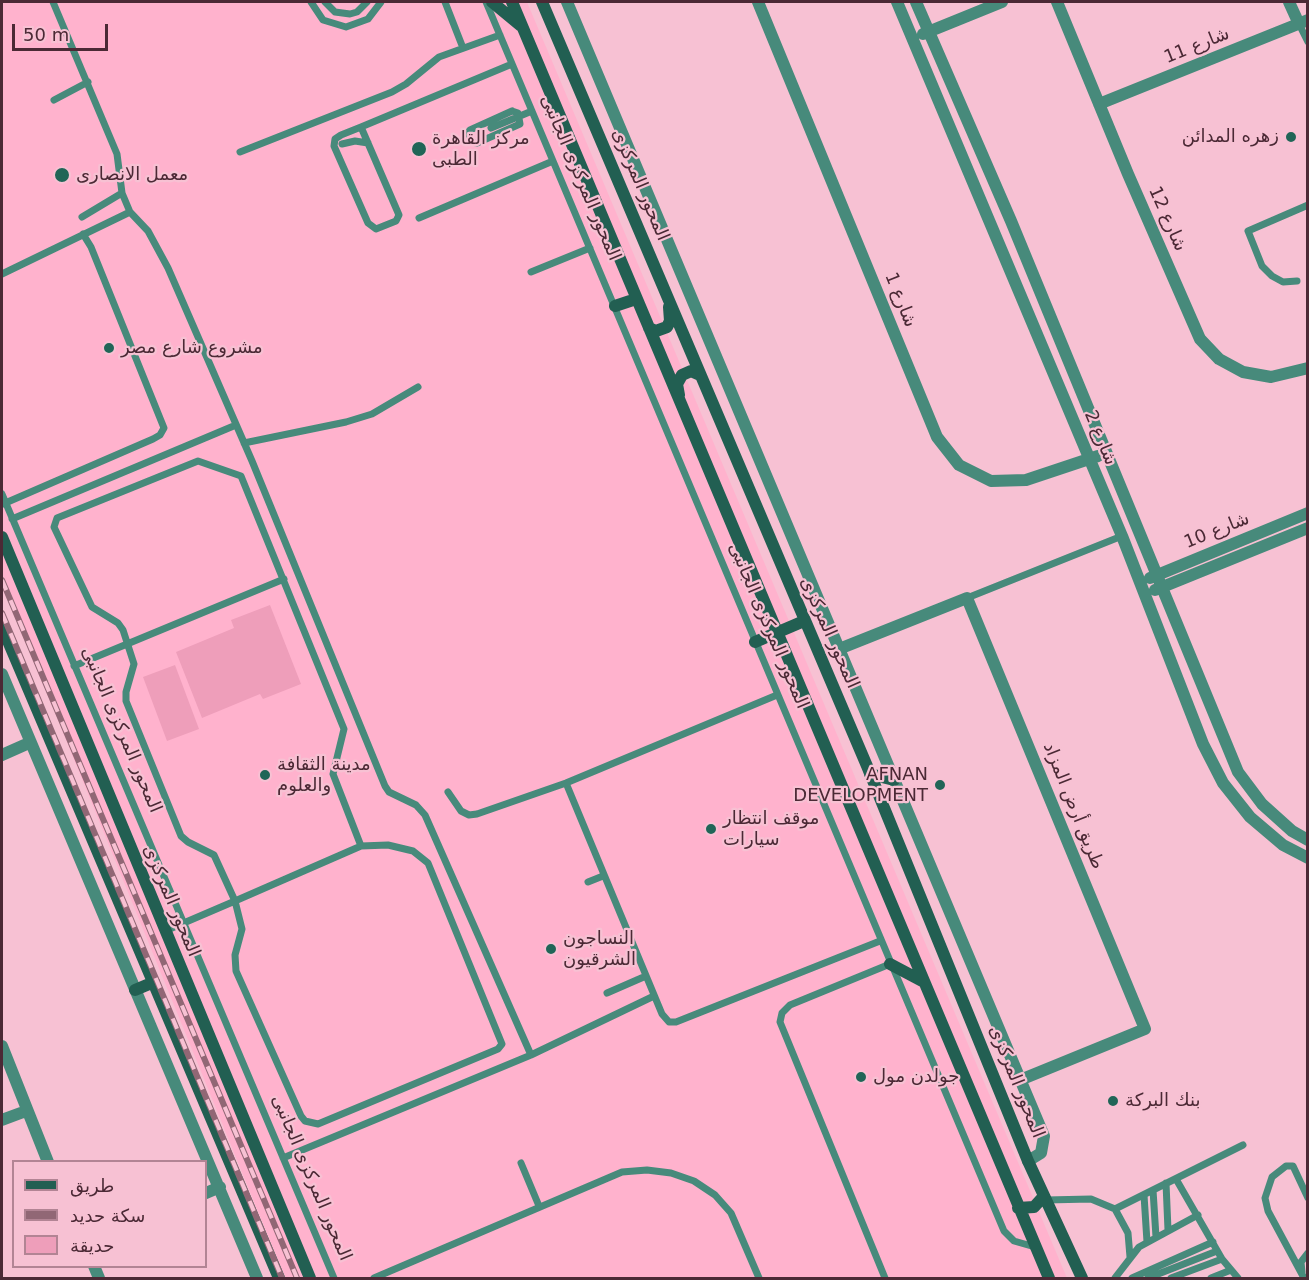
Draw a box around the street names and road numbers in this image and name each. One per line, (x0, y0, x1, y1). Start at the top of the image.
street label: شارع 11 (1161, 23, 1233, 69)
street label: المحور المركزى الجانبى (535, 92, 625, 264)
street label: المحور المركزى (607, 126, 673, 244)
street label: شارع 12 (1143, 183, 1191, 255)
street label: شارع 1 (879, 269, 921, 331)
street label: شارع 2 (1079, 407, 1121, 469)
street label: شارع 10 (1181, 508, 1253, 554)
street label: المحور المركزى الجانبى (723, 540, 813, 712)
street label: المحور المركزى (795, 574, 863, 692)
street label: المحور المركزى الجانبى (76, 644, 166, 816)
street label: طريق أرض المزاد (1038, 739, 1108, 873)
street label: المحور المركزى (138, 842, 204, 960)
street label: المحور المركزى (984, 1022, 1048, 1142)
street label: المحور المركزى الجانبى (266, 1092, 356, 1264)

